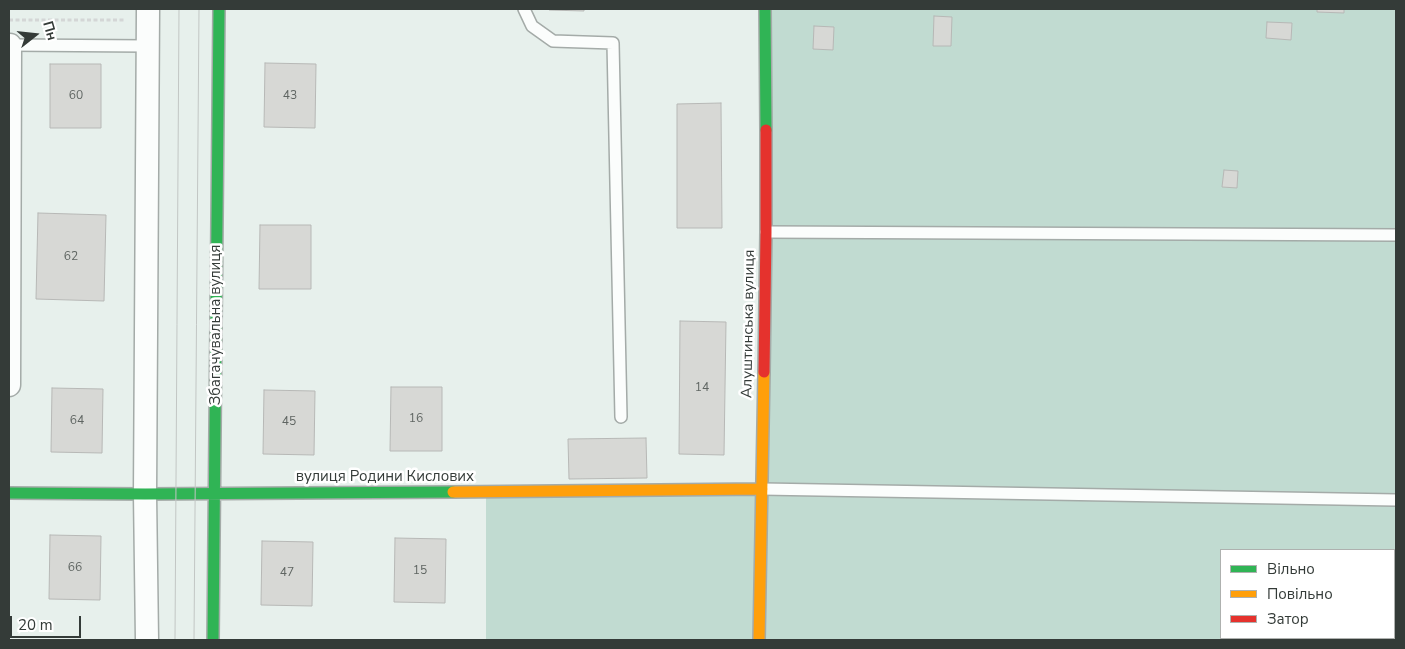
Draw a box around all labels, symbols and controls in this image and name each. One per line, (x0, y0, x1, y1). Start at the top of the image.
north arrow (10, 10, 60, 60)
text: Пн (38, 19, 62, 43)
house number: 60 (69, 89, 83, 103)
house number: 43 (283, 89, 297, 103)
street label: Збагачувальна вулиця (207, 245, 225, 405)
house number: 62 (64, 250, 78, 264)
street label: Алуштинська вулиця (739, 250, 759, 398)
house number: 14 (695, 381, 709, 395)
house number: 16 (409, 412, 423, 426)
house number: 64 (70, 414, 84, 428)
house number: 45 (282, 415, 296, 429)
street label: вулиця Родини Кислових (296, 468, 474, 486)
legend (1220, 549, 1395, 639)
text: Вільно (1267, 559, 1315, 579)
house number: 66 (68, 561, 82, 575)
house number: 15 (413, 564, 427, 578)
house number: 47 (280, 566, 294, 580)
text: Повільно (1267, 584, 1333, 604)
scale bar (12, 606, 84, 638)
text: Затор (1267, 609, 1309, 629)
text: 20 m (18, 615, 53, 635)

